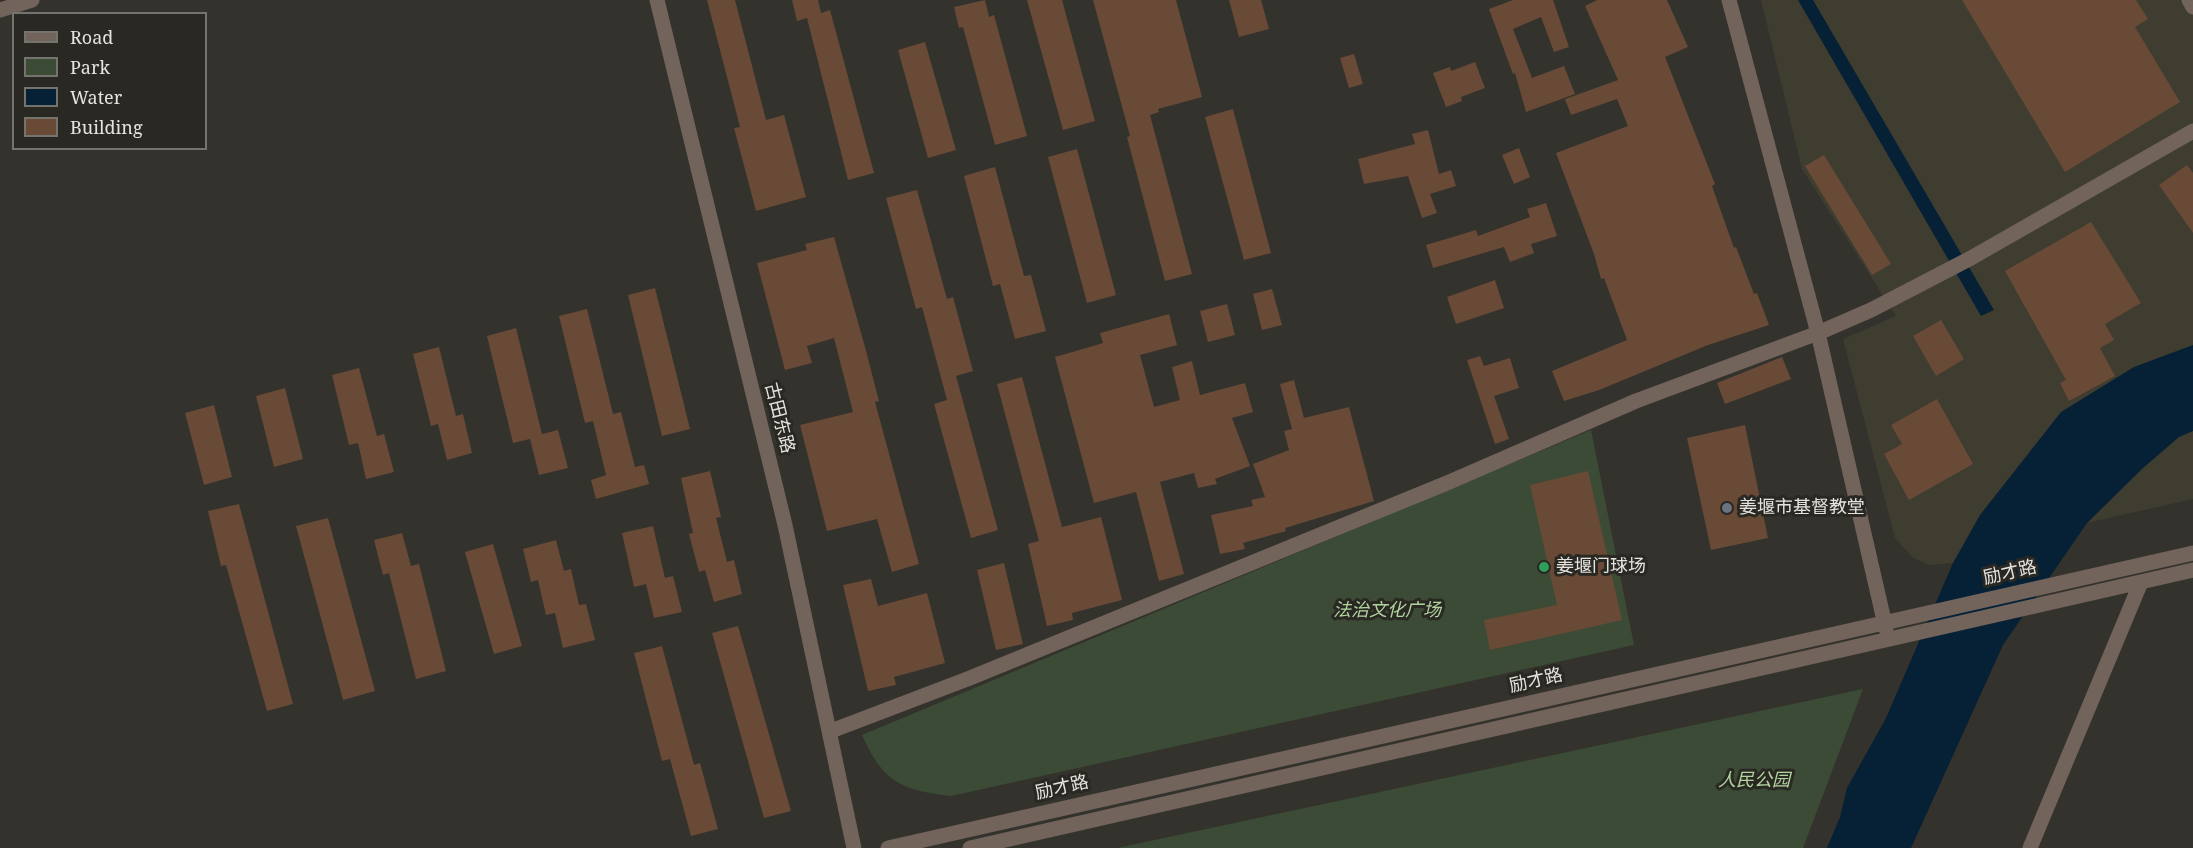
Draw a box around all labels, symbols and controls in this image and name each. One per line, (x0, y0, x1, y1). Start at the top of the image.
legend (12, 12, 207, 150)
text: Road (70, 25, 113, 49)
text: Park (70, 55, 110, 79)
text: Water (70, 85, 122, 109)
text: Building (70, 115, 143, 139)
street label: 古田东路 (760, 380, 798, 456)
place label: 姜堰市基督教堂 (1739, 497, 1865, 519)
marker: 姜堰市基督教堂 (1720, 501, 1734, 515)
place label: 姜堰门球场 (1556, 556, 1646, 578)
street label: 励才路 (1981, 556, 2039, 590)
marker: 姜堰门球场 (1537, 560, 1551, 574)
park label: 法治文化广场 (1333, 600, 1441, 622)
street label: 励才路 (1507, 664, 1565, 698)
park label: 人民公园 (1718, 770, 1790, 792)
street label: 励才路 (1033, 771, 1091, 805)

